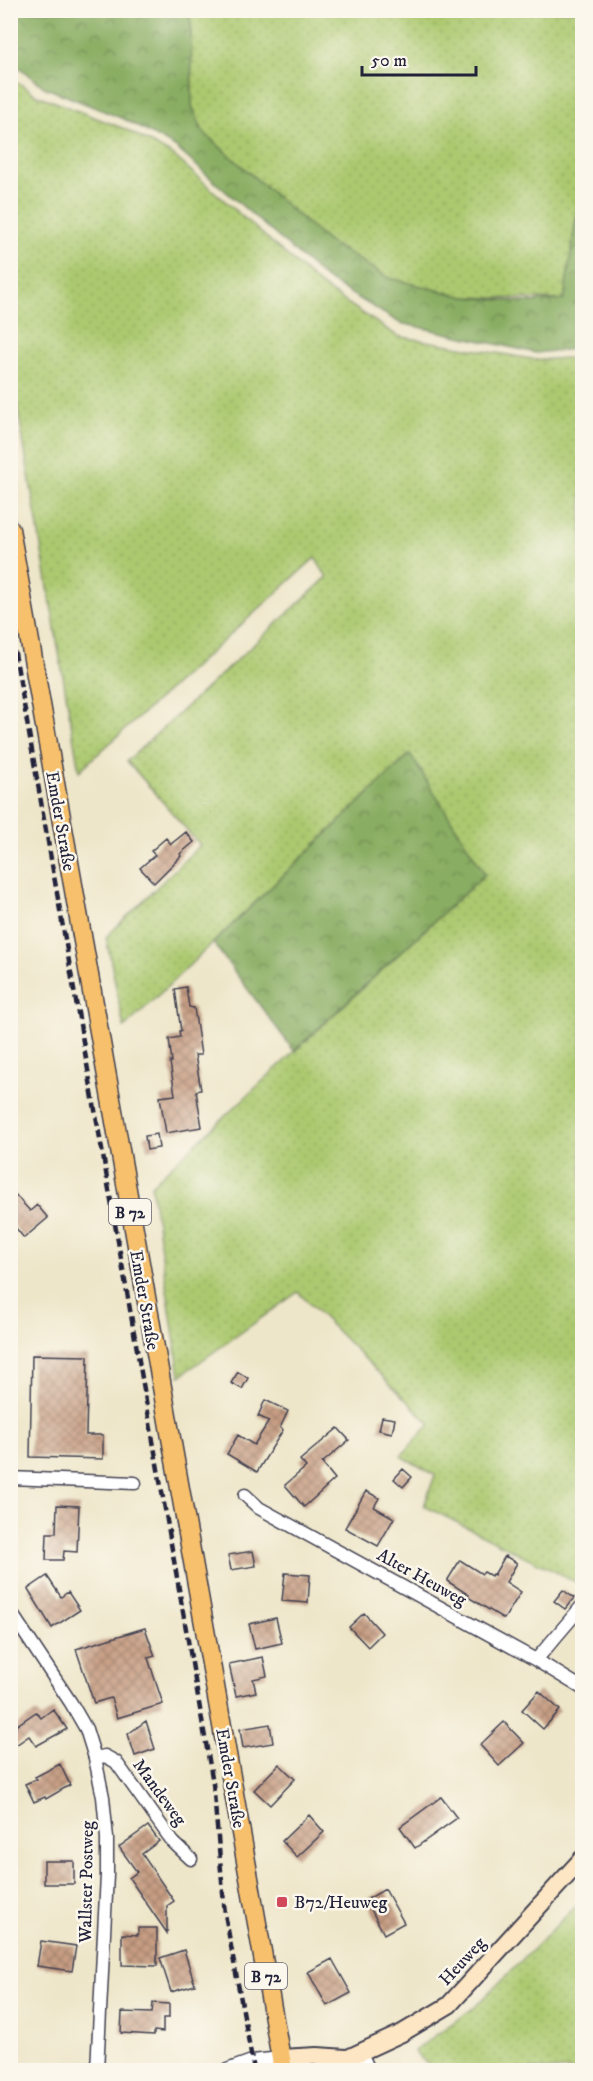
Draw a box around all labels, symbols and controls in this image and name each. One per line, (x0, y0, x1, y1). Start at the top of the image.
scale bar (362, 39, 476, 77)
text: 50 m (371, 50, 407, 72)
street label: Emder Straße (40, 769, 80, 873)
road number: B 72 (109, 1199, 151, 1225)
street label: Emder Straße (124, 1248, 164, 1352)
street label: Alter Heuweg (373, 1544, 470, 1612)
street label: Emder Straße (210, 1726, 250, 1830)
street label: Mandeweg (127, 1755, 191, 1831)
street label: Wallster Postweg (75, 1821, 99, 1944)
place label: B72/Heuweg (294, 1892, 388, 1914)
marker: B72/Heuweg (275, 1895, 289, 1909)
street label: Heuweg (435, 1933, 491, 1991)
road number: B 72 (245, 1963, 287, 1989)

